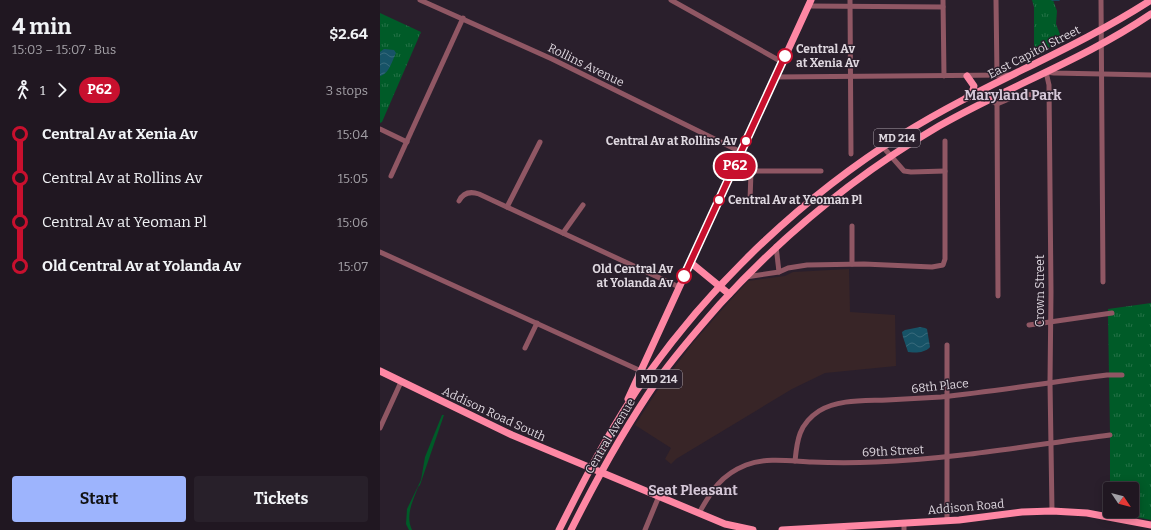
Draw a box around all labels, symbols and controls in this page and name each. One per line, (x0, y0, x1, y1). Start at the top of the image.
text: 4 min (12, 13, 72, 40)
street label: East Capitol Street (985, 22, 1083, 81)
text: $2.64 (329, 25, 368, 43)
street label: Rollins Avenue (546, 41, 626, 89)
text: 15:03 – 15:07 · Bus (12, 42, 116, 57)
place label: Central Av at Xenia Av (796, 42, 860, 70)
marker: Central Av at Xenia Av (777, 48, 793, 64)
icon: walk (12, 79, 34, 101)
icon: forward (51, 79, 73, 101)
text: P62 (87, 81, 112, 98)
text: 1 (40, 83, 45, 98)
text: 3 stops (326, 83, 368, 98)
district label: Maryland Park (964, 87, 1062, 104)
text: Central Av at Xenia Av (42, 125, 198, 143)
text: 15:04 (337, 127, 368, 142)
road number: MD 214 (874, 129, 920, 147)
place label: Central Av at Rollins Av (606, 134, 737, 148)
marker: Central Av at Rollins Av (740, 135, 752, 147)
line badge: P62 (712, 153, 758, 179)
text: P62 (723, 157, 747, 174)
text: Central Av at Rollins Av (42, 169, 202, 187)
text: 15:05 (338, 171, 368, 186)
place label: Central Av at Yeoman Pl (728, 193, 863, 207)
marker: Central Av at Yeoman Pl (713, 194, 725, 206)
text: Central Av at Yeoman Pl (42, 213, 207, 231)
text: 15:06 (337, 215, 368, 230)
street label: Crown Street (1033, 254, 1047, 327)
text: Old Central Av at Yolanda Av (42, 257, 241, 275)
text: 15:07 (338, 259, 368, 274)
place label: Old Central Av at Yolanda Av (592, 262, 673, 290)
marker: Old Central Av at Yolanda Av (676, 268, 692, 284)
road number: MD 214 (636, 370, 682, 388)
street label: 68th Place (911, 376, 969, 396)
street label: Addison Road South (440, 384, 548, 444)
street label: Central Avenue (582, 396, 638, 476)
street label: 69th Street (862, 442, 925, 460)
button: Start (12, 476, 186, 522)
button: Tickets (194, 476, 368, 522)
district label: Seat Pleasant (648, 482, 738, 499)
north arrow (1103, 482, 1139, 518)
map controls (1103, 482, 1139, 518)
street label: Addison Road (927, 497, 1005, 517)

